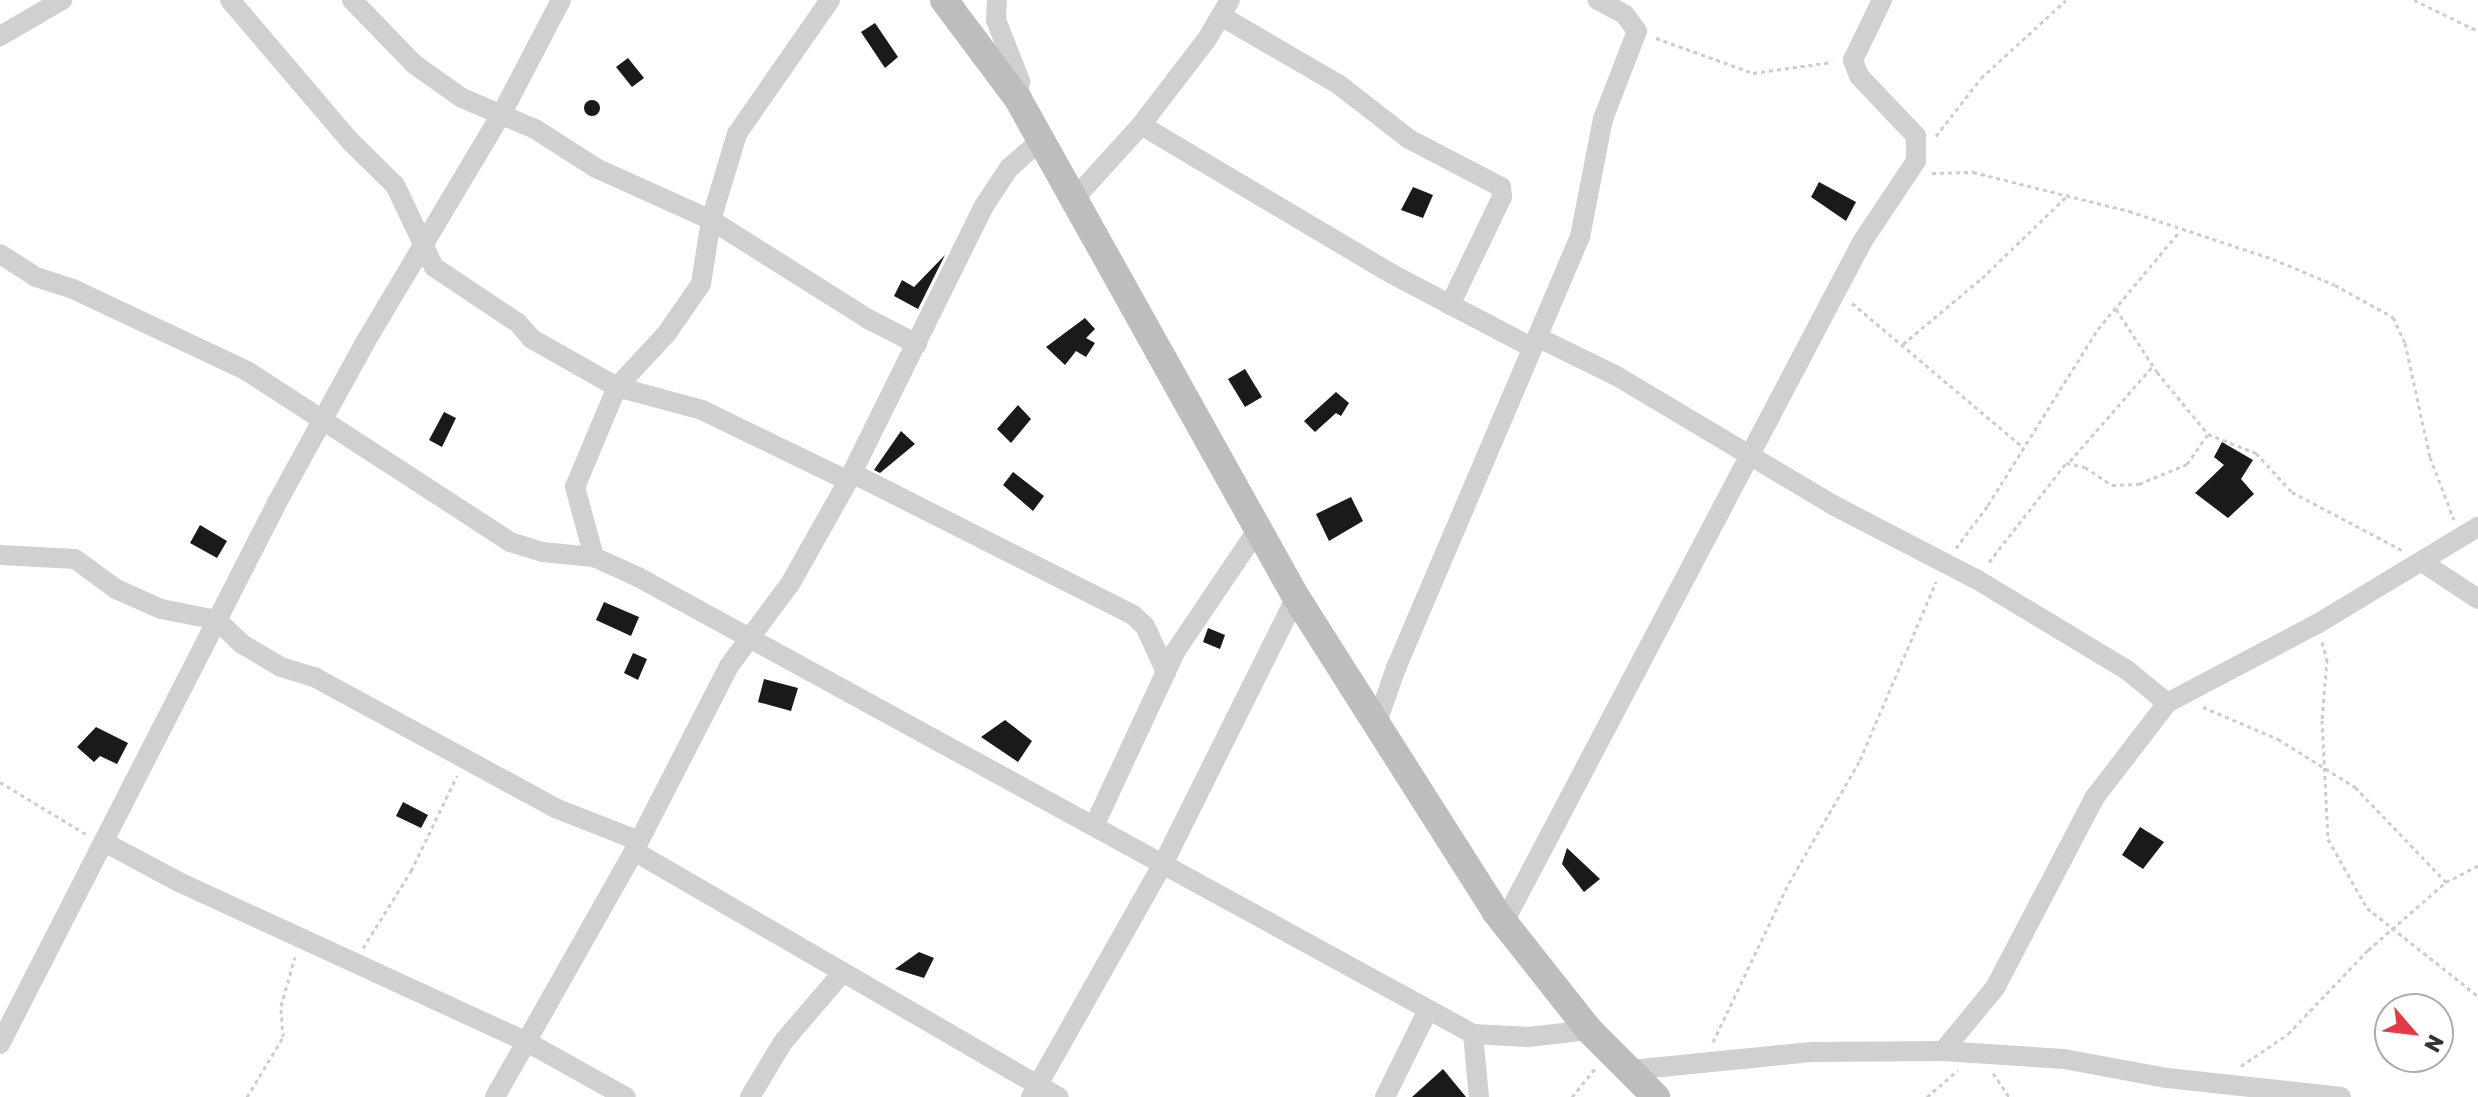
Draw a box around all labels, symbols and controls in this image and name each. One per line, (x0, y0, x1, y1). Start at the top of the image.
north arrow (2374, 993, 2454, 1073)
text: N (2418, 1030, 2450, 1057)

